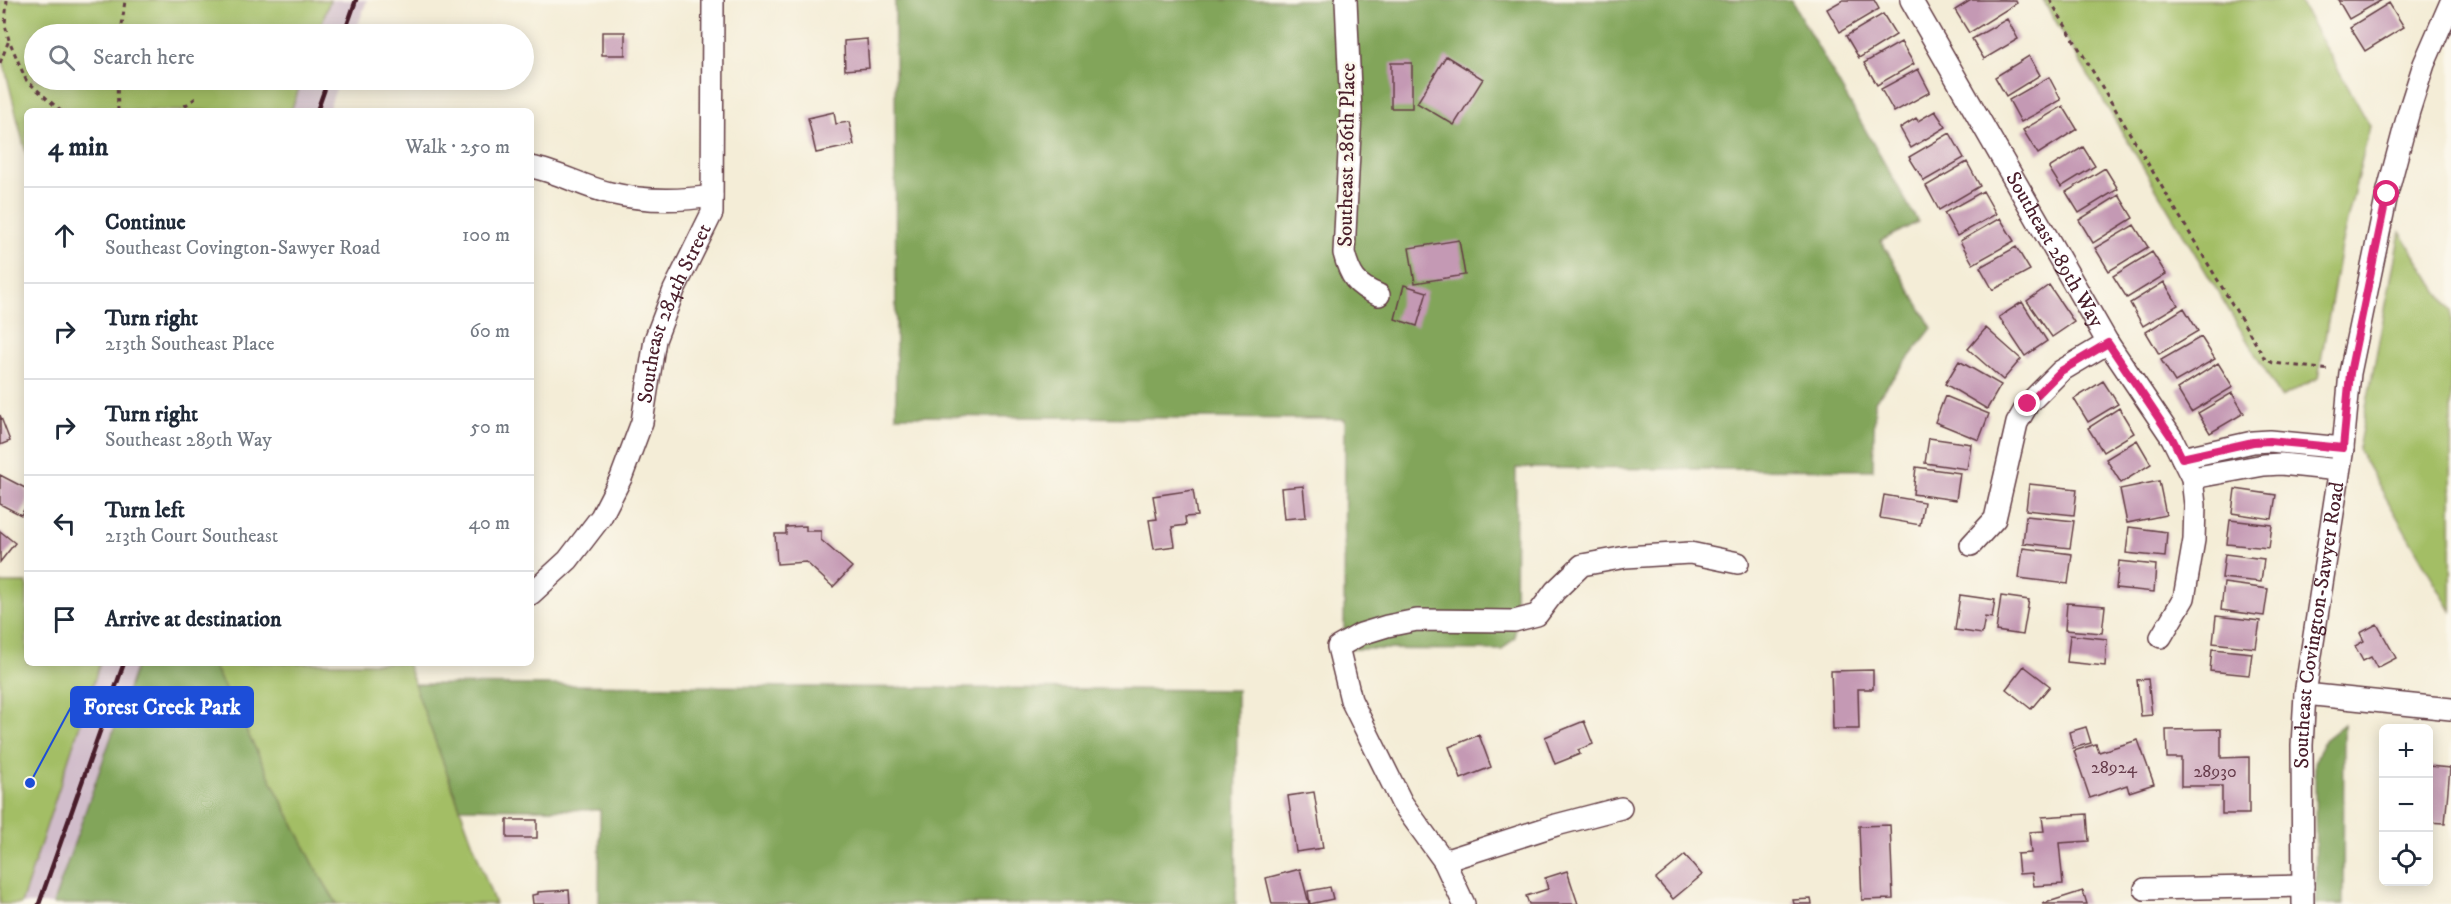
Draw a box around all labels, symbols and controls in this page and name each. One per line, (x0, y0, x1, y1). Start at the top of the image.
search box (24, 24, 534, 90)
icon: search (45, 41, 78, 74)
text: Search here (93, 44, 195, 71)
street label: Southeast 286th Place (1332, 63, 1362, 247)
text: 4 min (48, 131, 108, 164)
text: Walk · 250 m (405, 135, 510, 160)
street label: Southeast 289th Way (1999, 167, 2110, 333)
route start (2373, 180, 2399, 206)
text: Continue (105, 209, 186, 236)
icon: ahead (48, 219, 81, 252)
street label: Southeast 284th Street (632, 219, 718, 405)
text: 100 m (462, 223, 510, 248)
text: Southeast Covington-Sawyer Road (105, 236, 380, 261)
text: Turn right (105, 305, 198, 332)
icon: right (48, 315, 81, 348)
text: 60 m (470, 319, 510, 344)
text: 213th Southeast Place (105, 332, 275, 357)
route end (2014, 390, 2040, 416)
text: Turn right (105, 401, 198, 428)
icon: right (48, 411, 81, 444)
text: 50 m (470, 415, 510, 440)
text: Southeast 289th Way (105, 428, 272, 453)
street label: Southeast Covington-Sawyer Road (2289, 479, 2351, 769)
text: Turn left (105, 497, 185, 524)
icon: left (48, 507, 81, 540)
text: 40 m (468, 511, 510, 536)
text: 213th Court Southeast (105, 524, 278, 549)
icon: arrive (48, 603, 81, 636)
text: Arrive at destination (105, 606, 282, 633)
callout: Forest Creek Park (71, 687, 253, 727)
text: Forest Creek Park (83, 694, 242, 721)
map controls (2379, 724, 2433, 886)
button: + (2379, 724, 2433, 778)
house number: 28924 (2091, 757, 2138, 779)
house number: 28930 (2193, 761, 2237, 783)
button: − (2379, 778, 2433, 832)
button: locate (2379, 832, 2433, 886)

